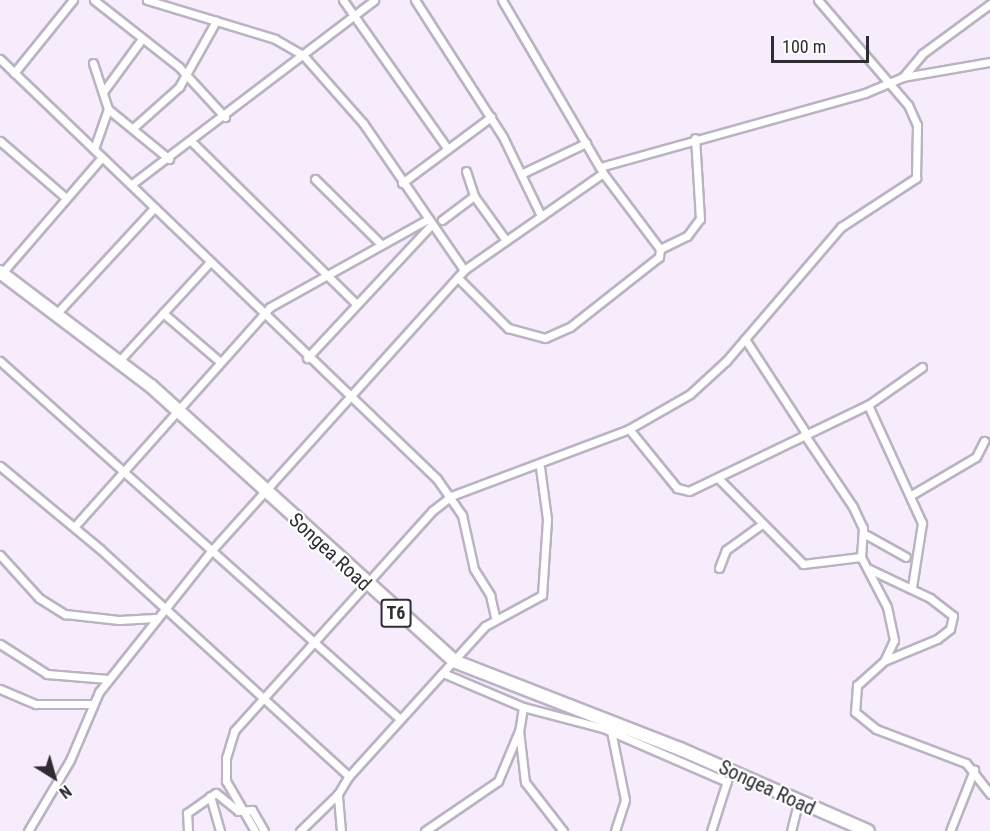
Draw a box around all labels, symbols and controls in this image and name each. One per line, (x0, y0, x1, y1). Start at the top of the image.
scale bar (774, 24, 872, 62)
text: 100 m (782, 36, 826, 57)
street label: Songea Road (284, 508, 376, 596)
road number: T6 (380, 598, 412, 628)
north arrow (24, 747, 84, 807)
street label: Songea Road (715, 755, 819, 821)
text: N (56, 781, 75, 802)

